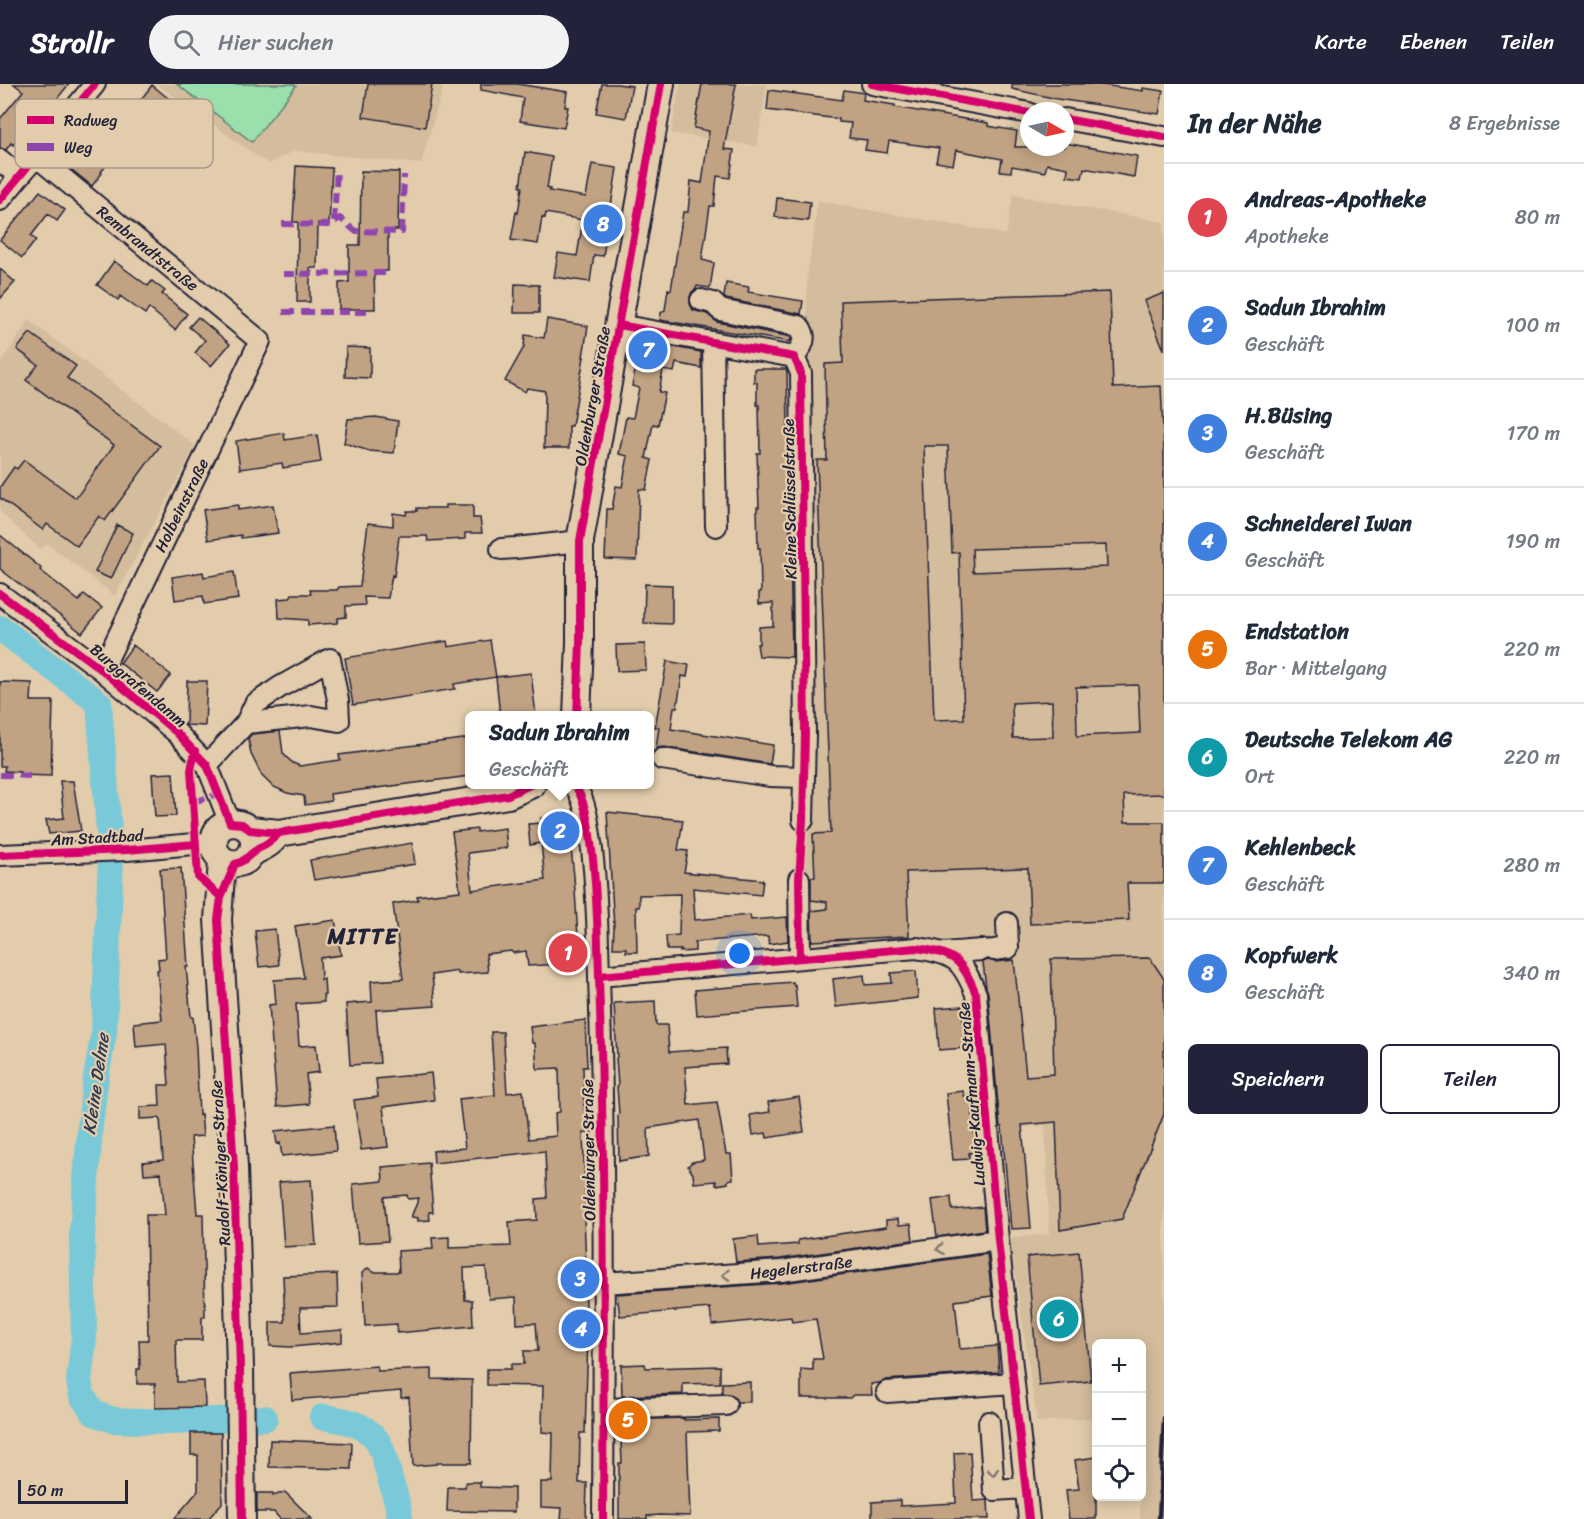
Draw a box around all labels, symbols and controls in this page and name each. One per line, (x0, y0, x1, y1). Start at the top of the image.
search box (149, 15, 569, 69)
text: Strollr (30, 18, 113, 67)
text: Hier suchen (218, 23, 333, 62)
text: Karte (1315, 23, 1367, 61)
text: Ebenen (1400, 23, 1467, 61)
text: Teilen (1500, 23, 1554, 61)
icon: search (170, 26, 203, 59)
legend (15, 99, 213, 168)
text: In der Nähe (1188, 100, 1322, 146)
north arrow (1020, 102, 1074, 156)
text: Radweg (64, 106, 118, 135)
text: 8 Ergebnisse (1449, 106, 1560, 141)
text: Weg (64, 133, 93, 162)
text: Andreas-Apotheke (1245, 180, 1426, 219)
street label: Rembrandtstraße (90, 198, 205, 299)
text: 1 (1203, 200, 1212, 235)
text: 80 m (1515, 200, 1560, 235)
pin: 8 (584, 202, 622, 246)
text: Apotheke (1245, 219, 1329, 254)
text: Sadun Ibrahim (1245, 288, 1386, 327)
text: 2 (1202, 308, 1213, 343)
text: 100 m (1506, 308, 1560, 343)
street label: Oldenburger Straße (566, 324, 619, 468)
text: Geschäft (1245, 327, 1324, 362)
pin: 7 (628, 328, 668, 372)
text: H.Büsing (1245, 396, 1332, 435)
text: 3 (1202, 416, 1213, 451)
text: 170 m (1507, 416, 1560, 451)
street label: Kleine Schlüsselstraße (774, 418, 805, 580)
text: Geschäft (1245, 435, 1324, 470)
street label: Holbeinstraße (146, 453, 217, 557)
text: Schneiderei Iwan (1245, 504, 1412, 543)
text: 4 (1201, 524, 1214, 559)
text: 190 m (1506, 524, 1560, 559)
text: Geschäft (1245, 543, 1324, 578)
text: Endstation (1245, 612, 1349, 651)
text: 5 (1201, 632, 1214, 667)
text: 220 m (1504, 632, 1560, 667)
street label: Burggrafendamm (83, 636, 194, 735)
text: Bar · Mittelgang (1245, 651, 1387, 686)
popup (465, 711, 654, 789)
text: Sadun Ibrahim (489, 713, 630, 752)
text: Deutsche Telekom AG (1245, 720, 1452, 759)
text: 6 (1202, 740, 1213, 775)
text: 220 m (1504, 740, 1560, 775)
text: Geschäft (489, 752, 568, 787)
text: Ort (1245, 759, 1275, 794)
pin: 2 (540, 808, 580, 854)
street label: Am Stadtbad (49, 821, 146, 854)
text: Kehlenbeck (1245, 828, 1356, 867)
text: 7 (1202, 848, 1213, 883)
text: 280 m (1503, 848, 1560, 883)
text: Geschäft (1245, 867, 1324, 902)
district label: MITTE (327, 917, 399, 956)
pin: 1 (548, 930, 588, 976)
text: Kopfwerk (1245, 936, 1338, 975)
your location (725, 939, 754, 968)
text: 8 (1201, 956, 1214, 991)
text: 340 m (1503, 956, 1560, 991)
text: Geschäft (1245, 975, 1324, 1010)
street label: Ludwig-Kaufmann-Straße (949, 1001, 994, 1187)
water label: Kleine Delme (73, 1030, 119, 1137)
button: Speichern (1188, 1044, 1368, 1114)
button: Teilen (1380, 1044, 1560, 1114)
street label: Rudolf-Königer-Straße (202, 1079, 239, 1247)
street label: Oldenburger Straße (573, 1079, 604, 1221)
one-way arrow (935, 1242, 944, 1254)
street label: Hegelerstraße (748, 1247, 854, 1288)
pin: 3 (560, 1256, 600, 1302)
one-way arrow (721, 1268, 730, 1281)
pin: 6 (1040, 1296, 1078, 1342)
pin: 4 (562, 1306, 600, 1352)
map controls (1092, 1339, 1146, 1501)
button: + (1092, 1339, 1146, 1393)
button: − (1092, 1393, 1146, 1447)
pin: 5 (608, 1398, 648, 1442)
button: locate (1092, 1447, 1146, 1501)
one-way arrow (986, 1468, 999, 1477)
text: 50 m (27, 1476, 63, 1505)
scale bar (18, 1477, 128, 1504)

